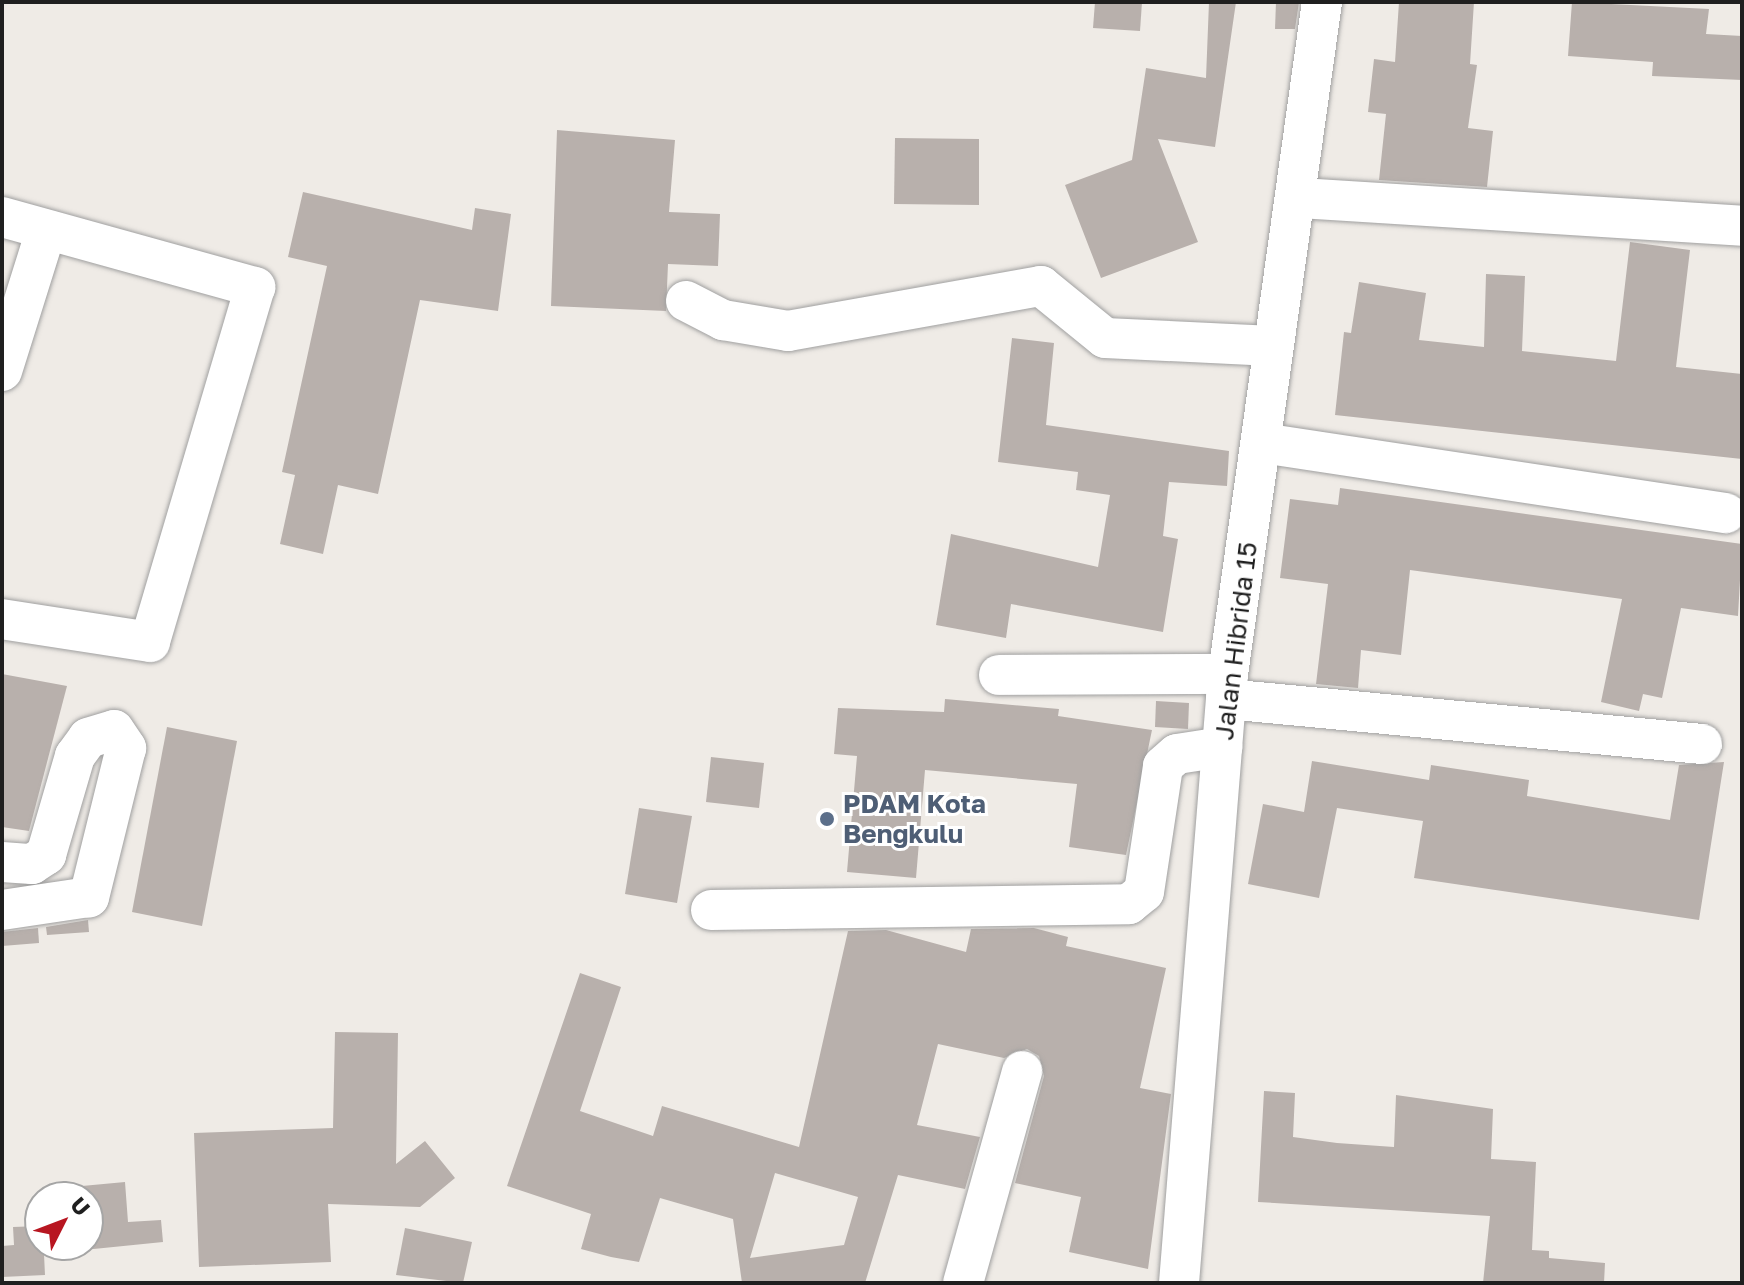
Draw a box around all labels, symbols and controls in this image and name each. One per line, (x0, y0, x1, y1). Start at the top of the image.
street label: Jalan Hibrida 15 (1208, 540, 1264, 742)
place label: PDAM Kota Bengkulu (843, 788, 986, 850)
marker: PDAM Kota Bengkulu (818, 810, 836, 828)
north arrow (24, 1181, 104, 1261)
text: U (65, 1191, 96, 1221)

